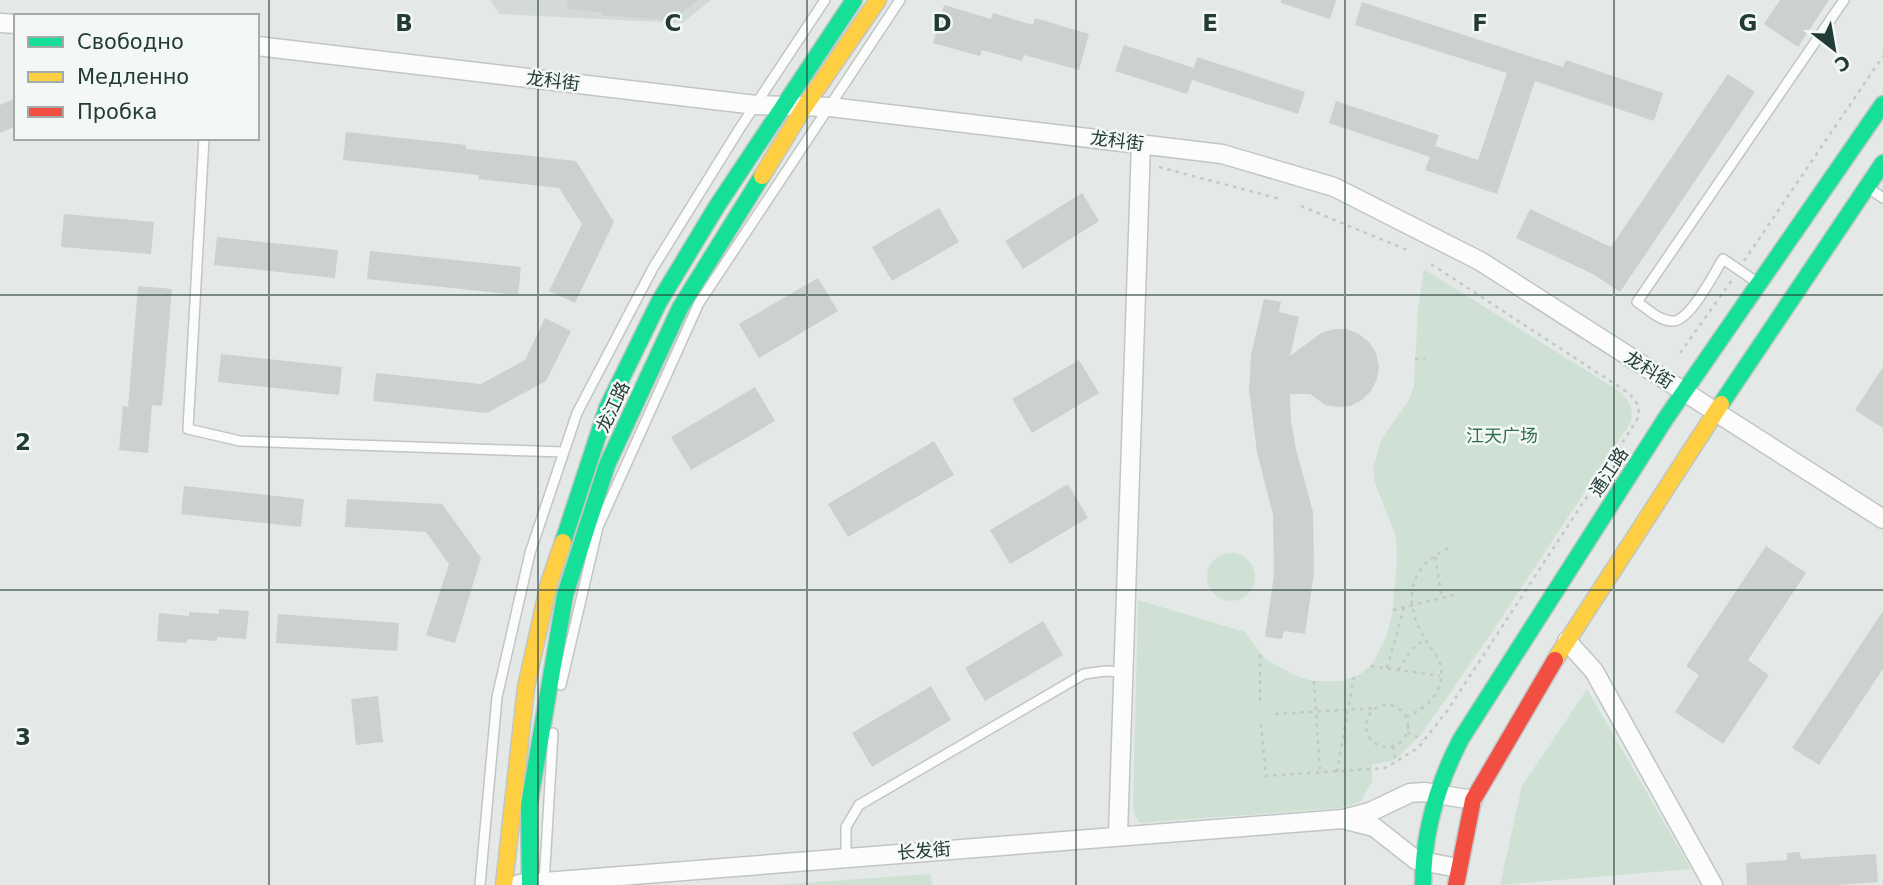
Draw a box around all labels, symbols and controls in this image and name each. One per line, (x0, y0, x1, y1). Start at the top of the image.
text: B (395, 10, 413, 36)
text: C (665, 10, 681, 36)
text: D (932, 10, 952, 36)
text: E (1202, 10, 1218, 36)
text: F (1472, 10, 1488, 36)
text: G (1739, 10, 1757, 36)
legend (14, 14, 259, 140)
north arrow (1799, 14, 1869, 84)
text: Свободно (77, 30, 184, 54)
text: С (1831, 51, 1854, 77)
text: Медленно (77, 65, 189, 89)
street label: 龙科街 (525, 67, 581, 94)
text: Пробка (77, 100, 157, 124)
street label: 龙科街 (1089, 127, 1145, 154)
street label: 龙科街 (1621, 346, 1678, 393)
street label: 龙江路 (592, 378, 633, 436)
park label: 江天广场 (1466, 425, 1538, 446)
text: 2 (15, 429, 31, 455)
street label: 通江路 (1585, 443, 1632, 500)
text: 3 (15, 724, 31, 750)
street label: 长发街 (896, 838, 952, 863)

